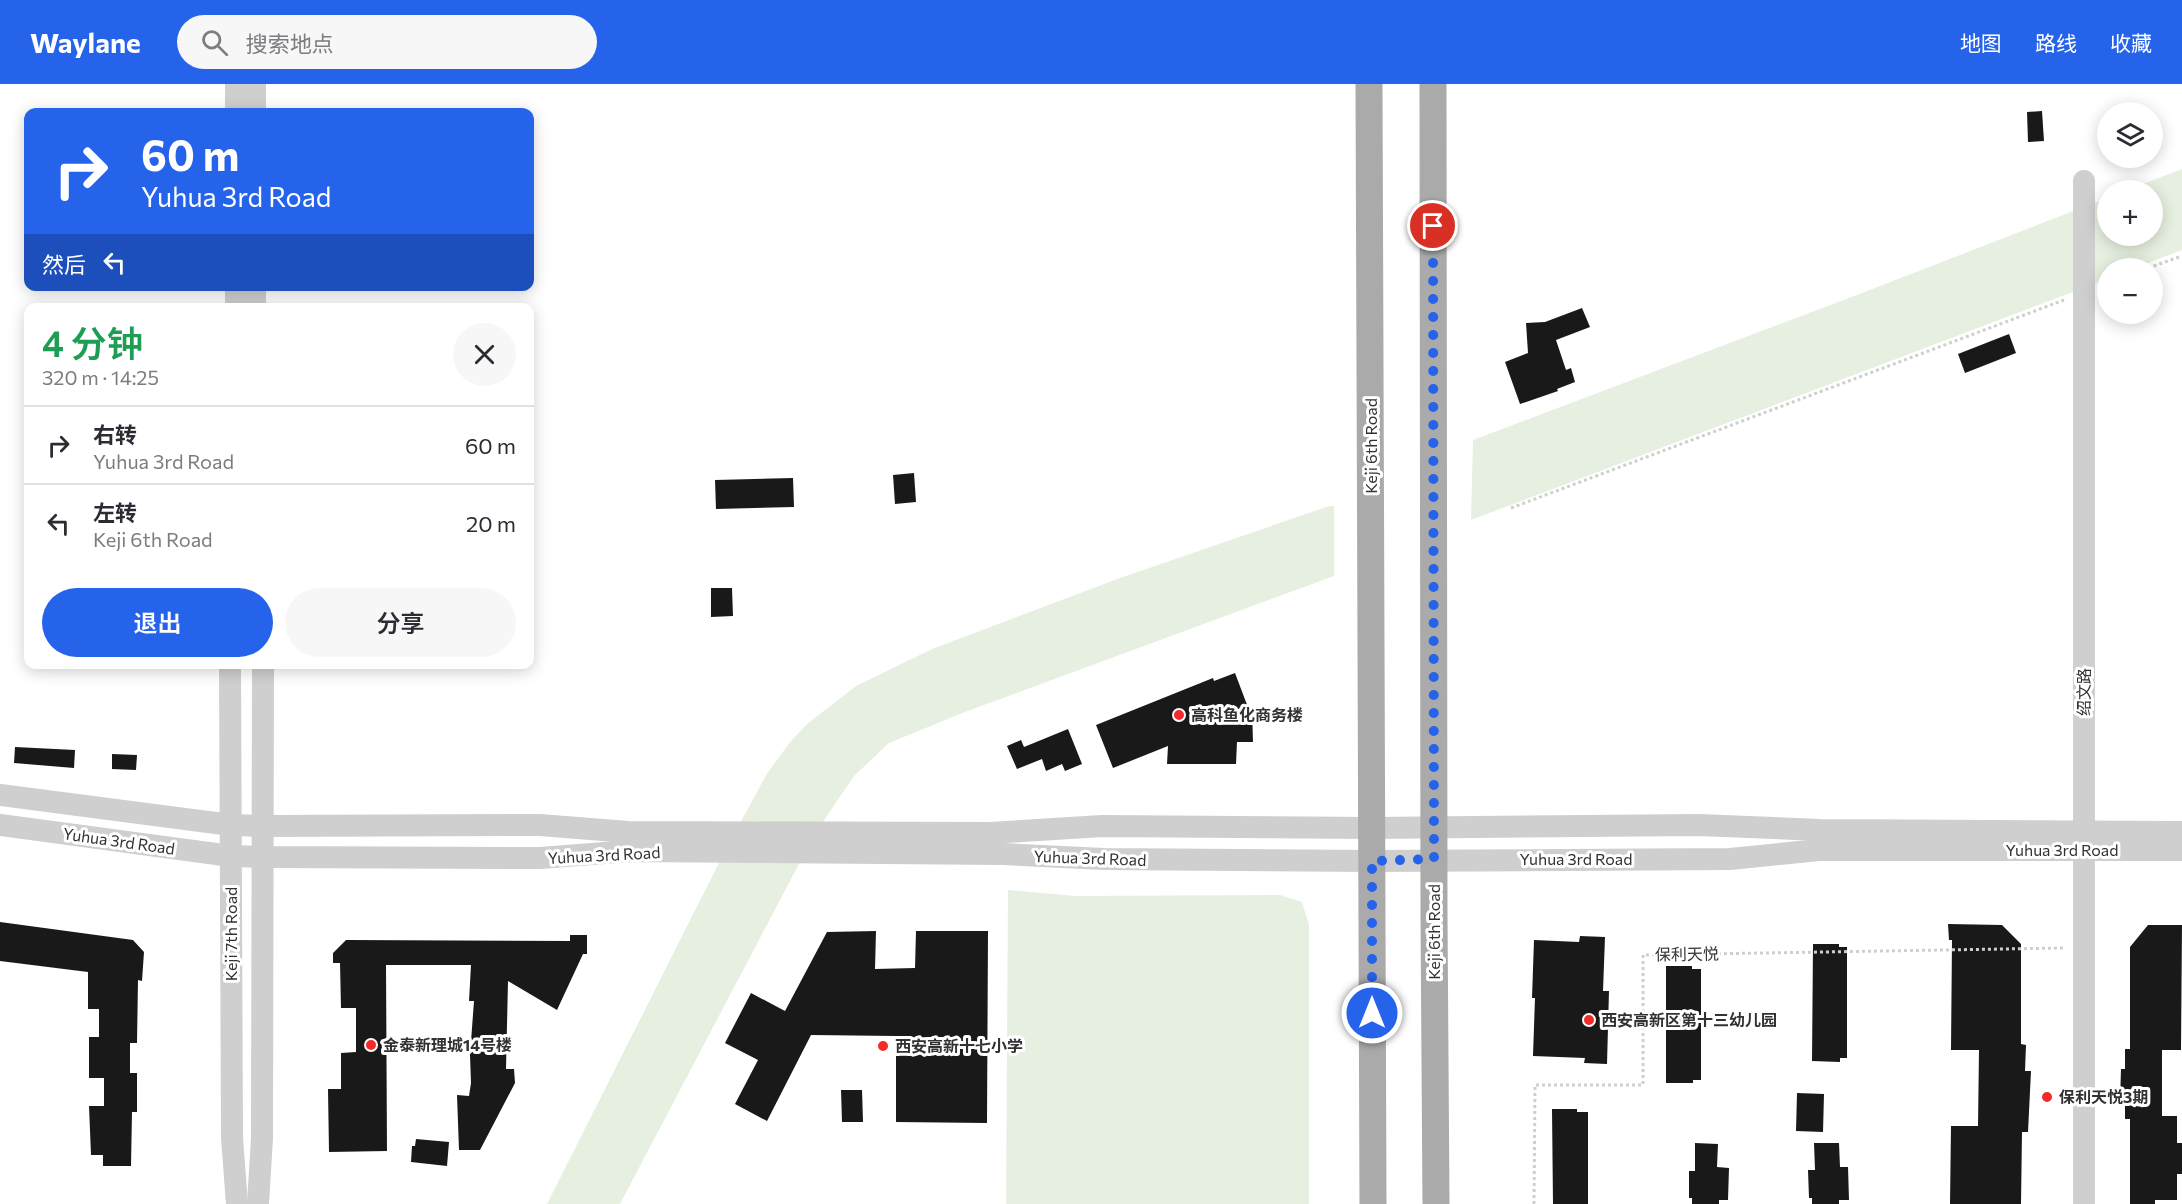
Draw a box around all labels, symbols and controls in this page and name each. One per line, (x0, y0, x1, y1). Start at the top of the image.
search box (177, 15, 597, 69)
text: Waylane (30, 25, 141, 59)
icon: search (198, 26, 231, 59)
text: 搜索地点 (246, 30, 334, 57)
text: 地图 (1960, 30, 2002, 55)
text: 路线 (2035, 30, 2077, 55)
text: 收藏 (2110, 30, 2152, 55)
map controls (2097, 102, 2163, 324)
button: layers (2097, 102, 2163, 168)
text: 60 m (141, 128, 240, 180)
icon: right (42, 132, 120, 210)
text: Yuhua 3rd Road (141, 180, 331, 213)
button: + (2097, 180, 2163, 246)
pin (1407, 200, 1458, 251)
icon: arrive (1416, 209, 1449, 242)
icon: left (98, 246, 131, 279)
text: 然后 (42, 251, 86, 278)
button: − (2097, 258, 2163, 324)
text: 4 分钟 (42, 320, 143, 364)
button: close (453, 323, 516, 386)
text: 320 m · 14:25 (42, 365, 159, 389)
street label: Keji 6th Road (1361, 398, 1380, 494)
text: 右转 (93, 421, 137, 448)
icon: right (42, 429, 75, 462)
text: 60 m (465, 432, 516, 459)
text: Yuhua 3rd Road (93, 449, 234, 473)
text: 左转 (93, 499, 137, 526)
icon: left (42, 507, 75, 540)
text: 20 m (466, 510, 516, 537)
text: Keji 6th Road (93, 527, 213, 551)
button: 退出 (42, 588, 273, 657)
button: 分享 (285, 588, 516, 657)
street label: 绍文路 (2074, 668, 2093, 716)
place label: 高科鱼化商务楼 (1191, 705, 1303, 724)
marker: 高科鱼化商务楼 (1172, 708, 1186, 722)
street label: Yuhua 3rd Road (62, 823, 176, 858)
street label: Yuhua 3rd Road (2006, 840, 2118, 859)
street label: Yuhua 3rd Road (547, 842, 661, 867)
street label: Yuhua 3rd Road (1033, 846, 1147, 869)
street label: Yuhua 3rd Road (1520, 849, 1632, 868)
street label: Keji 6th Road (1424, 884, 1443, 980)
street label: Keji 7th Road (221, 887, 240, 981)
street label: 保利天悦 (1655, 943, 1719, 964)
position arrow (1340, 981, 1404, 1045)
place label: 西安高新区第十三幼儿园 (1601, 1010, 1777, 1029)
marker: 西安高新区第十三幼儿园 (1582, 1013, 1596, 1027)
place label: 金泰新理城14号楼 (383, 1035, 512, 1054)
place label: 西安高新十七小学 (895, 1036, 1023, 1055)
marker: 金泰新理城14号楼 (364, 1038, 378, 1052)
marker: 西安高新十七小学 (876, 1039, 890, 1053)
place label: 保利天悦3期 (2059, 1087, 2148, 1106)
marker: 保利天悦3期 (2040, 1090, 2054, 1104)

